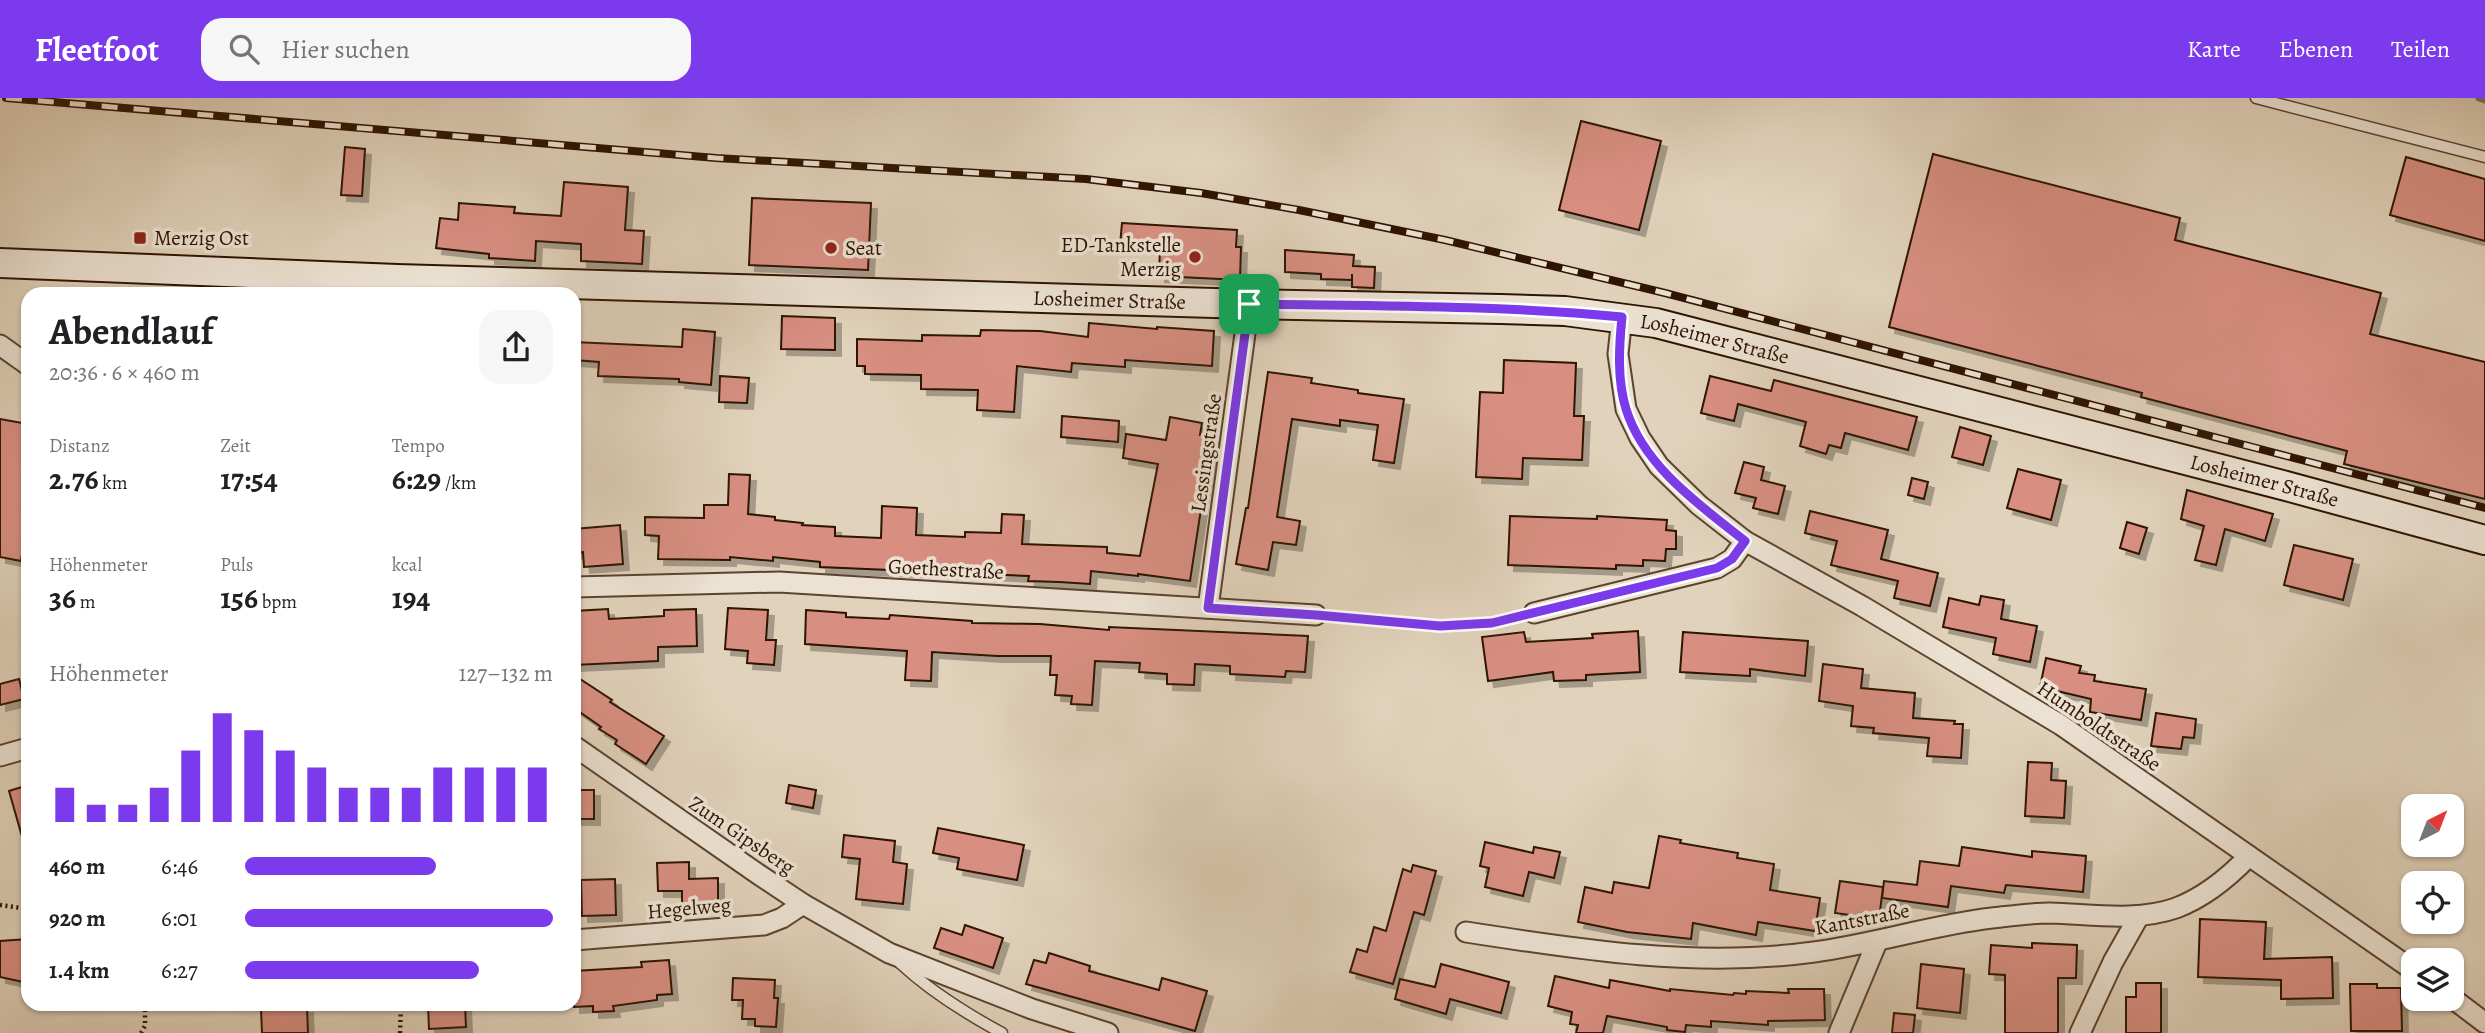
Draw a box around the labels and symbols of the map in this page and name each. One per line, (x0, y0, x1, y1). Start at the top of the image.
place label: Merzig Ost (154, 224, 249, 252)
marker: Merzig Ost (132, 230, 148, 246)
place label: ED-Tankstelle Merzig (1061, 231, 1181, 283)
place label: Seat (845, 234, 882, 262)
marker: Seat (823, 240, 839, 256)
marker: ED-Tankstelle Merzig (1187, 249, 1203, 265)
pin (1219, 274, 1279, 334)
street label: Losheimer Straße (1033, 284, 1186, 316)
street label: Losheimer Straße (1638, 307, 1792, 371)
street label: Lessingstraße (1184, 392, 1228, 514)
street label: Losheimer Straße (2187, 448, 2342, 514)
street label: Goethestraße (887, 552, 1005, 586)
street label: Humboldtstraße (2032, 674, 2166, 778)
street label: Zum Gipsberg (683, 789, 801, 881)
north arrow (2401, 794, 2464, 858)
street label: Hegelweg (646, 890, 732, 926)
street label: Kantstraße (1812, 896, 1912, 942)

